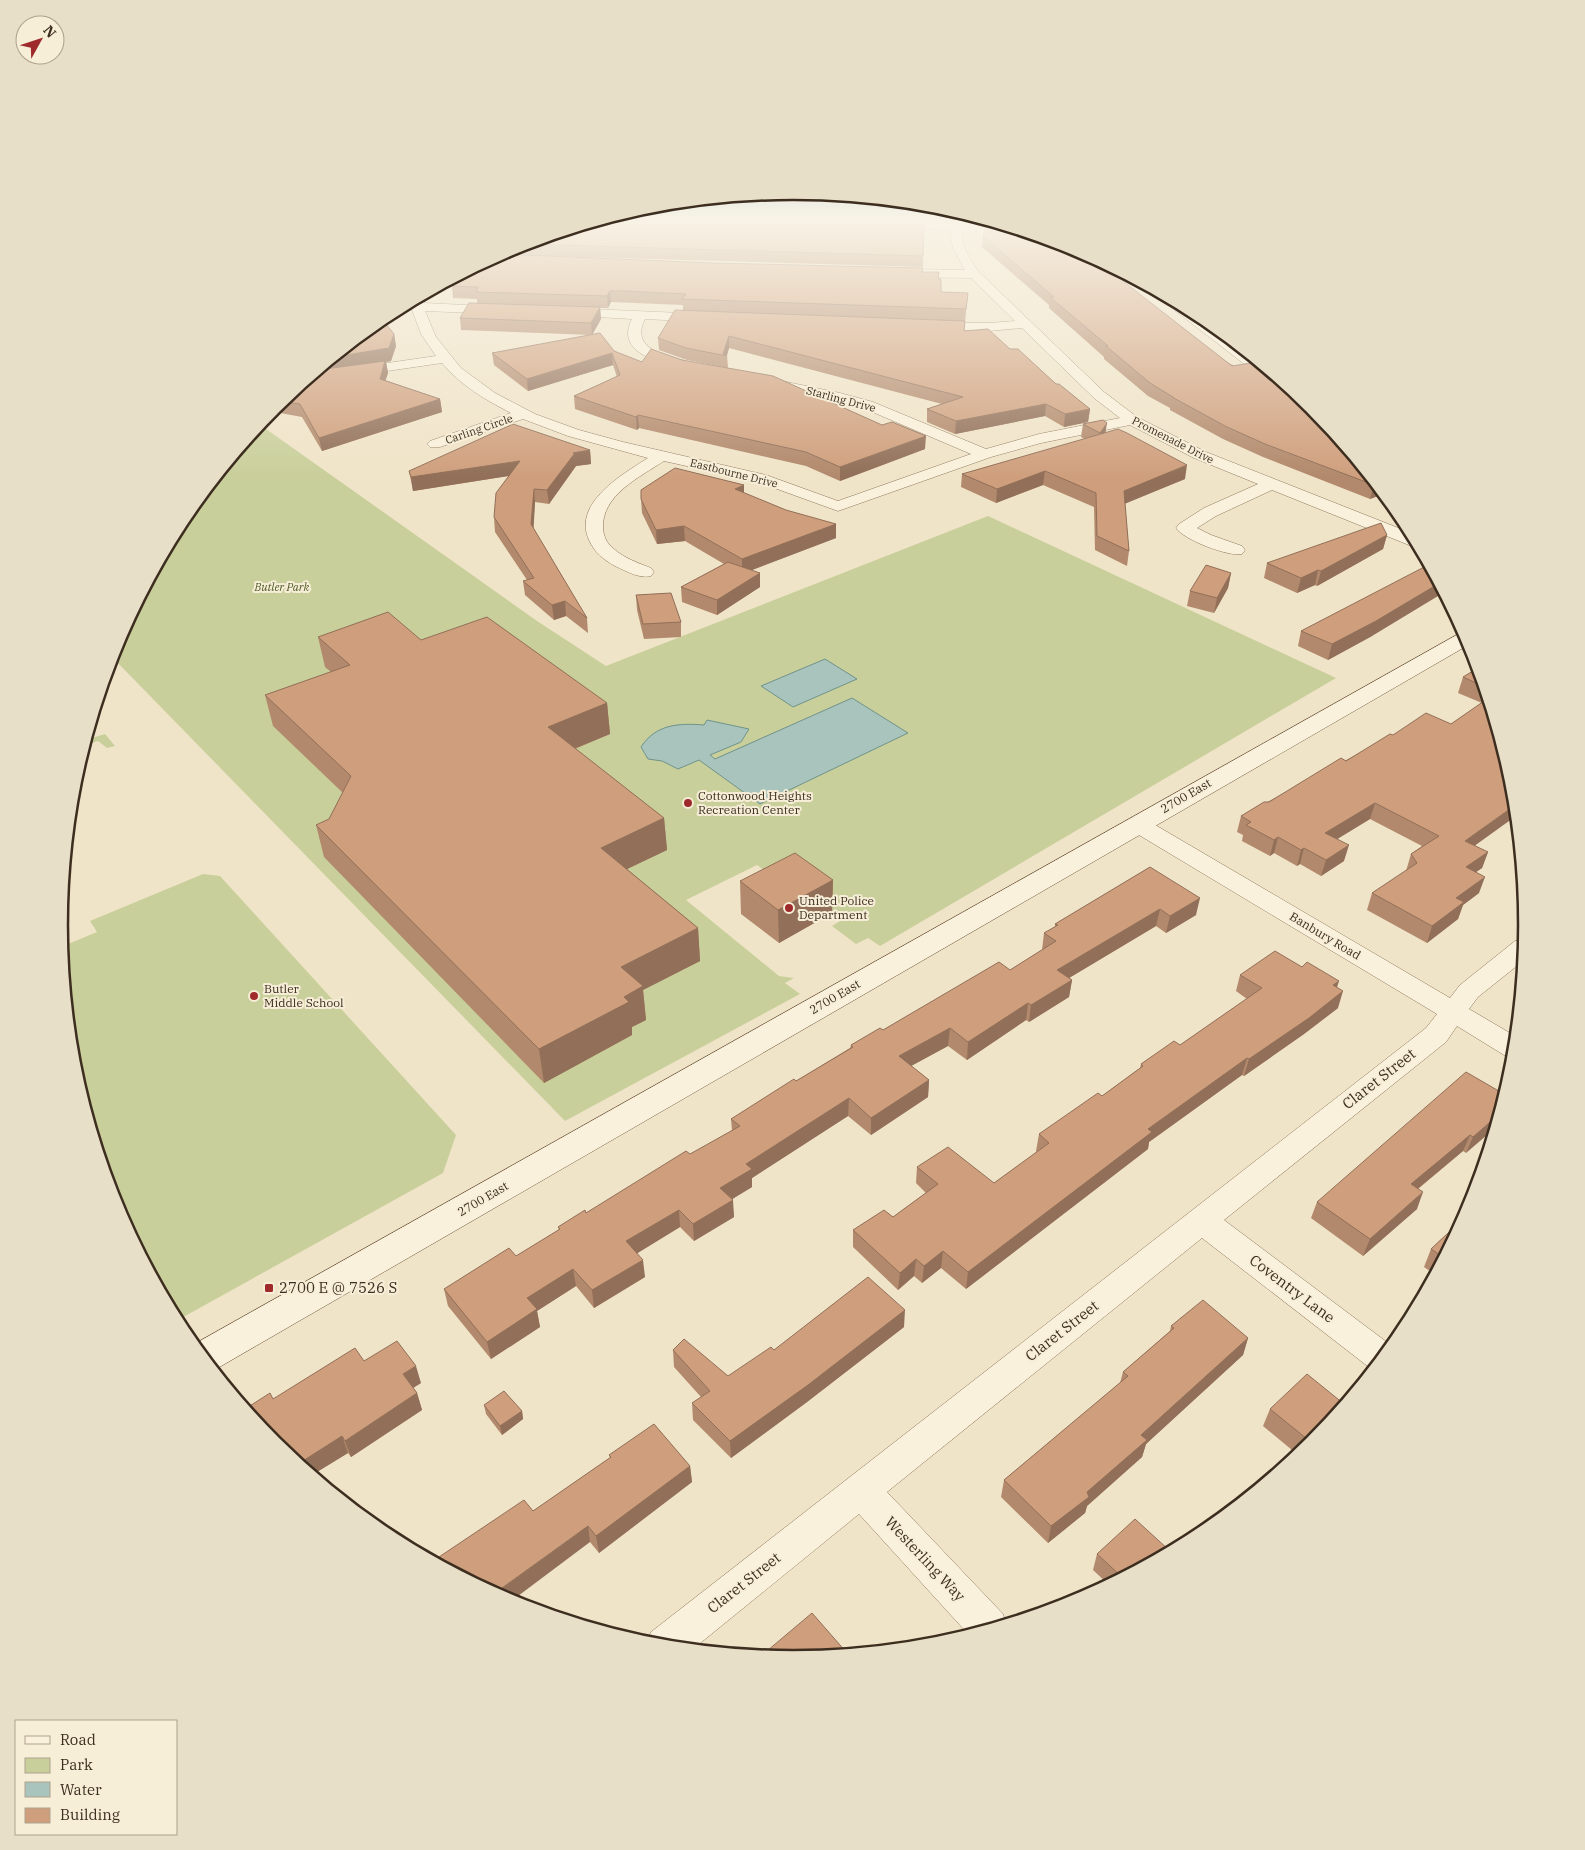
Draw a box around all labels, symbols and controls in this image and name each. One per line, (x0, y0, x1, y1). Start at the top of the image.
north arrow (15, 15, 65, 65)
text: N (40, 22, 60, 42)
street label: Starling Drive (805, 383, 877, 415)
street label: Carling Circle (443, 411, 515, 447)
street label: Promenade Drive (1130, 413, 1216, 467)
street label: Eastbourne Drive (689, 455, 779, 491)
park label: Butler Park (254, 580, 310, 594)
street label: 2700 East (1158, 775, 1214, 816)
place label: Cottonwood Heights Recreation Center (698, 788, 812, 817)
marker: Cottonwood Heights Recreation Center (682, 797, 694, 809)
place label: United Police Department (799, 893, 874, 922)
marker: United Police Department (783, 902, 795, 914)
street label: Banbury Road (1287, 908, 1364, 963)
street label: 2700 East (807, 976, 863, 1017)
place label: Butler Middle School (264, 981, 344, 1010)
marker: Butler Middle School (248, 990, 260, 1002)
street label: Claret Street (1338, 1044, 1419, 1113)
street label: 2700 East (455, 1178, 511, 1219)
street label: Coventry Lane (1246, 1250, 1339, 1327)
place label: 2700 E @ 7526 S (279, 1278, 397, 1297)
marker: 2700 E @ 7526 S (263, 1282, 275, 1294)
street label: Claret Street (1021, 1296, 1102, 1365)
street label: Westerling Way (881, 1512, 970, 1605)
street label: Claret Street (703, 1548, 784, 1617)
legend (15, 1720, 178, 1835)
text: Road (60, 1730, 96, 1749)
text: Park (60, 1755, 93, 1774)
text: Water (60, 1780, 102, 1799)
text: Building (60, 1805, 120, 1824)

